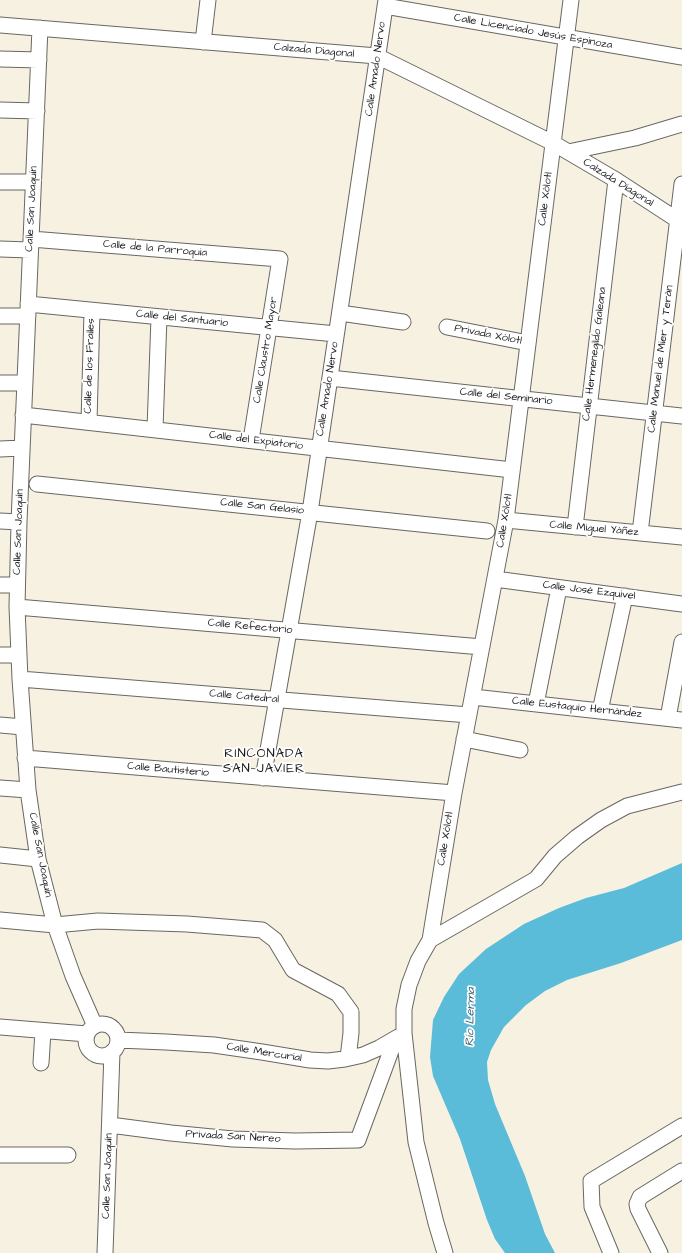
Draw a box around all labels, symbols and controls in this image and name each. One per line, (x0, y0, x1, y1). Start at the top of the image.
street label: Calle Licenciado Jesús Espinoza (453, 12, 613, 52)
street label: Calle Amado Nervo (363, 21, 389, 117)
street label: Calzada Diagonal (273, 41, 355, 61)
street label: Calzada Diagonal (580, 156, 656, 210)
street label: Calle San Joaquín (23, 166, 41, 252)
street label: Calle Xólotl (536, 171, 556, 227)
street label: Calle de la Parroquia (102, 238, 208, 260)
street label: Calle Manuel de Mier y Terán (645, 284, 677, 434)
street label: Calle Hermenegildo Galeana (580, 286, 610, 422)
street label: Calle Claustro Mayor (251, 296, 281, 404)
street label: Calle del Santuario (135, 308, 229, 330)
street label: Calle de los Frailes (82, 318, 98, 414)
street label: Privada Xólotl (453, 322, 523, 348)
street label: Calle Amado Nervo (314, 341, 342, 437)
street label: Calle del Seminario (459, 386, 553, 408)
street label: Calle del Expiatorio (208, 429, 304, 453)
street label: Calle San Joaquín (11, 489, 27, 575)
street label: Calle Xólotl (494, 493, 516, 549)
street label: Calle San Gelasio (220, 496, 304, 518)
street label: Calle Miguel Yáñez (549, 519, 639, 539)
street label: Calle José Ezquivel (542, 579, 636, 603)
street label: Calle Refectorio (207, 617, 293, 637)
street label: Calle Catedral (209, 687, 279, 707)
street label: Calle Eustaquio Hernández (511, 695, 643, 721)
district label: RINCONADA SAN JAVIER (223, 746, 305, 777)
street label: Calle Bautisterio (127, 760, 209, 780)
street label: Calle Xólotl (435, 811, 457, 867)
street label: Calle San Joaquín (25, 812, 55, 898)
water label: Río Lerma (463, 987, 479, 1047)
street label: Calle Mercurial (225, 1041, 303, 1065)
street label: Privada San Nereo (185, 1128, 281, 1146)
street label: Calle San Joaquín (100, 1133, 116, 1219)

